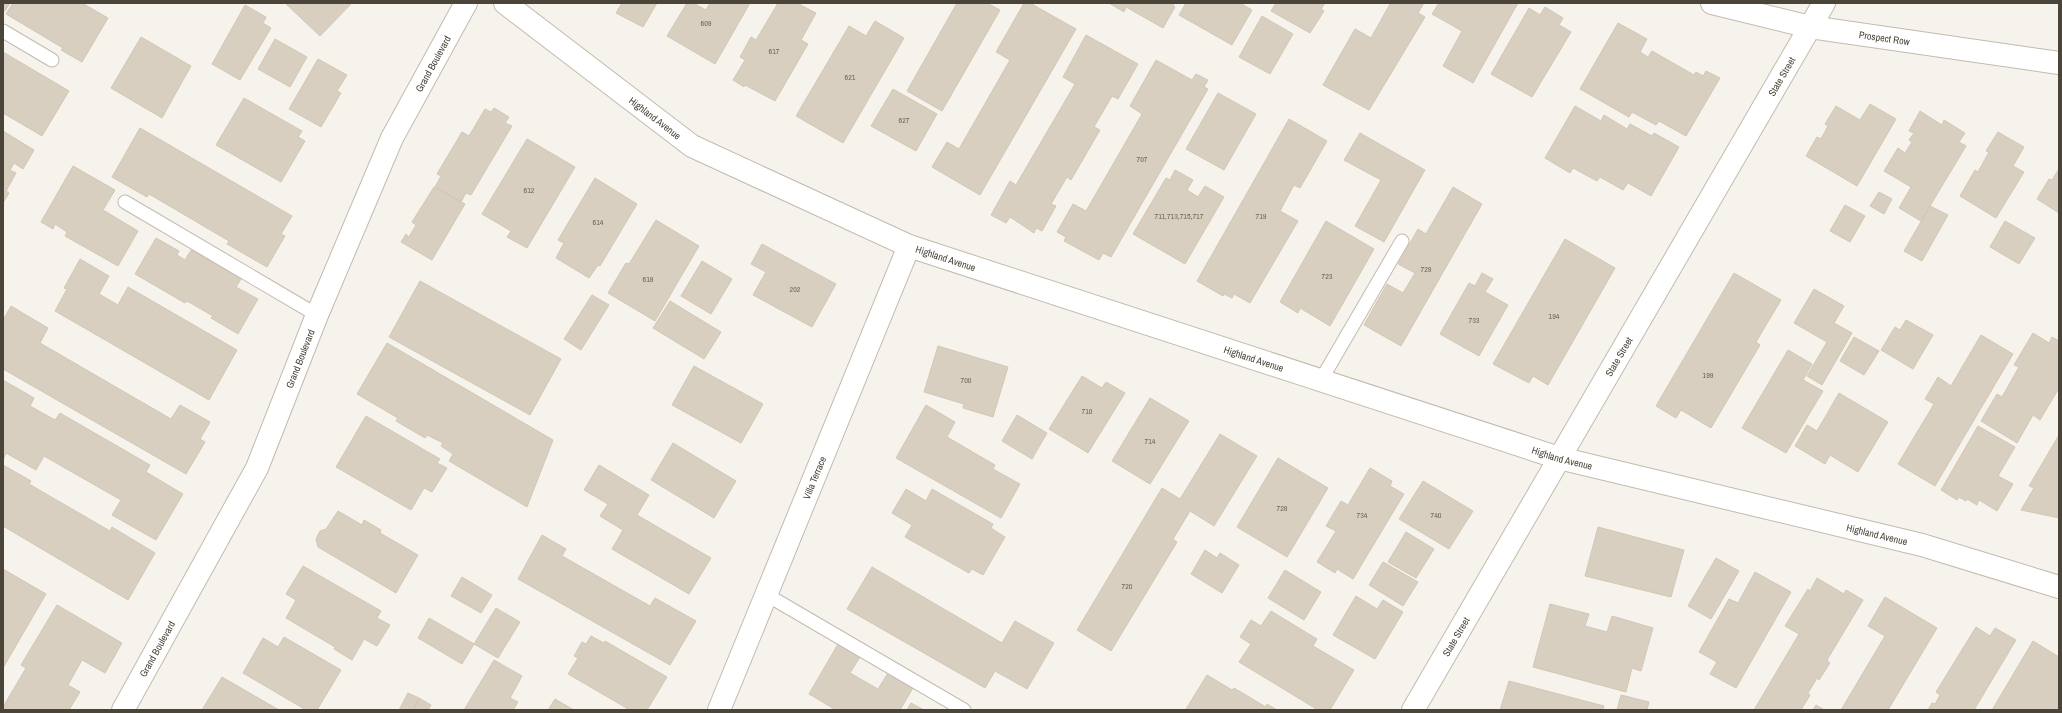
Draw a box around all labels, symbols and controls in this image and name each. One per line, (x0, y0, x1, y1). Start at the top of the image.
house number: 609 (701, 18, 712, 28)
street label: Prospect Row (1858, 28, 1911, 48)
street label: Grand Boulevard (413, 34, 454, 94)
house number: 617 (769, 46, 780, 56)
street label: State Street (1765, 54, 1799, 99)
house number: 621 (845, 72, 856, 82)
street label: Highland Avenue (626, 94, 684, 143)
house number: 627 (899, 115, 910, 125)
house number: 707 (1137, 154, 1148, 164)
house number: 612 (524, 185, 535, 195)
house number: 711,713,715,717 (1155, 211, 1204, 221)
house number: 719 (1256, 211, 1267, 221)
house number: 614 (593, 217, 604, 227)
street label: Highland Avenue (914, 243, 978, 274)
house number: 729 (1421, 264, 1432, 274)
house number: 723 (1322, 271, 1333, 281)
house number: 618 (643, 274, 654, 284)
house number: 202 (790, 284, 801, 294)
house number: 194 (1549, 311, 1560, 321)
house number: 733 (1469, 315, 1480, 325)
street label: Grand Boulevard (283, 328, 318, 390)
street label: State Street (1602, 334, 1636, 379)
street label: Highland Avenue (1222, 343, 1286, 375)
house number: 199 (1703, 370, 1714, 380)
house number: 700 (961, 375, 972, 385)
house number: 710 (1082, 406, 1093, 416)
house number: 714 (1145, 436, 1156, 446)
street label: Highland Avenue (1530, 444, 1594, 473)
street label: Villa Terrace (800, 454, 829, 501)
house number: 728 (1277, 503, 1288, 513)
house number: 734 (1357, 510, 1368, 520)
house number: 740 (1431, 510, 1442, 520)
street label: Highland Avenue (1845, 521, 1909, 548)
house number: 720 (1122, 581, 1133, 591)
street label: State Street (1440, 614, 1473, 659)
street label: Grand Boulevard (137, 619, 178, 679)

